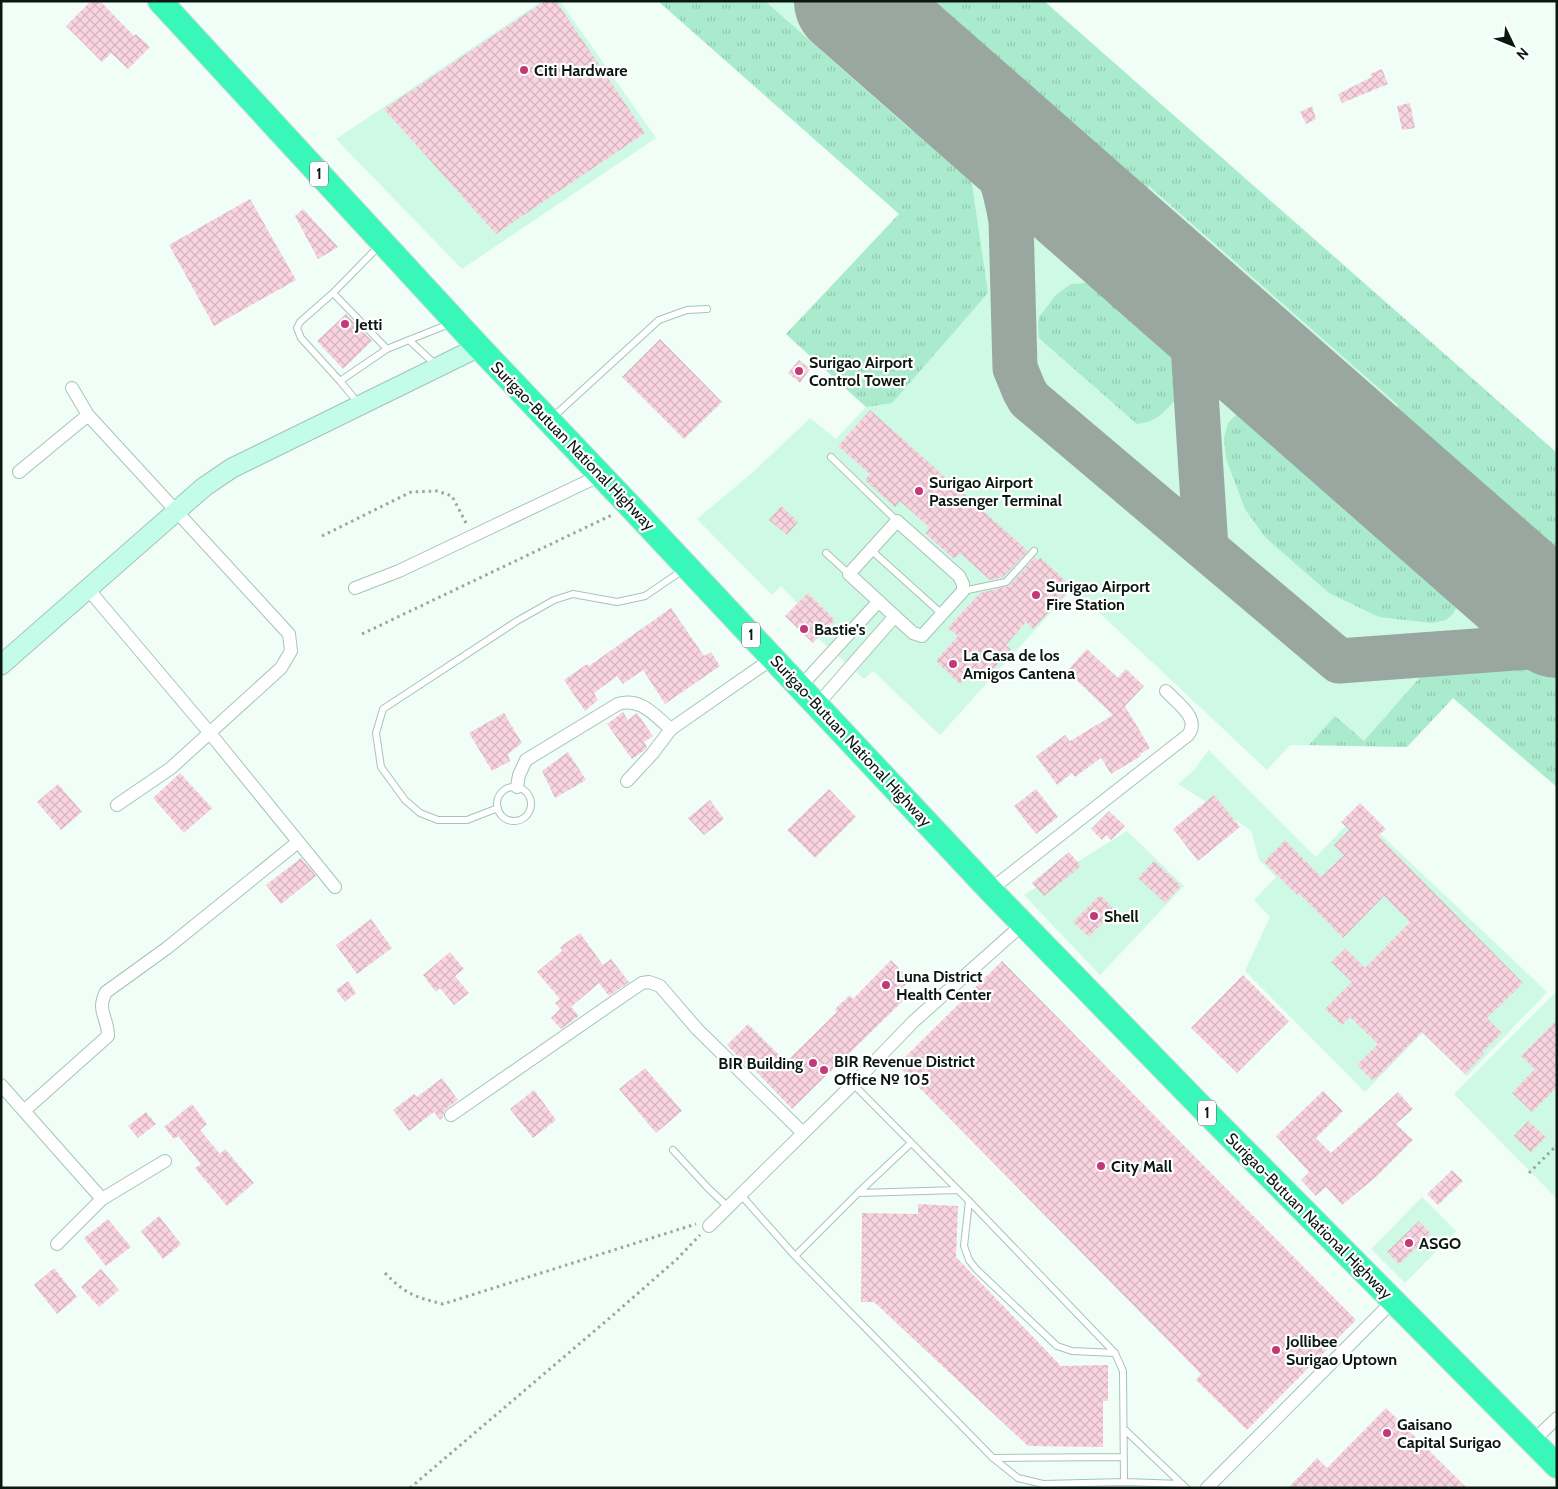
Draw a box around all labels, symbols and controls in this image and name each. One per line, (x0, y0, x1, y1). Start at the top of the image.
north arrow (1488, 20, 1538, 70)
text: N (1513, 44, 1532, 64)
place label: Citi Hardware (534, 61, 628, 80)
marker: Citi Hardware (518, 64, 530, 76)
road number: 1 (310, 162, 328, 186)
place label: Jetti (354, 315, 382, 334)
marker: Jetti (339, 318, 351, 330)
place label: Surigao Airport Control Tower (809, 353, 914, 390)
street label: Surigao-Butuan National Highway (487, 358, 659, 534)
marker: Surigao Airport Control Tower (793, 365, 805, 377)
place label: Surigao Airport Passenger Terminal (929, 473, 1062, 510)
marker: Surigao Airport Passenger Terminal (913, 485, 925, 497)
place label: Surigao Airport Fire Station (1046, 577, 1151, 614)
marker: Surigao Airport Fire Station (1030, 589, 1042, 601)
place label: Bastie's (814, 620, 866, 639)
road number: 1 (742, 622, 760, 648)
marker: Bastie's (798, 623, 810, 635)
place label: La Casa de los Amigos Cantena (963, 646, 1075, 683)
street label: Surigao-Butuan National Highway (767, 651, 935, 831)
marker: La Casa de los Amigos Cantena (947, 658, 959, 670)
place label: Shell (1104, 907, 1139, 926)
marker: Shell (1088, 910, 1100, 922)
place label: Luna District Health Center (896, 967, 992, 1004)
marker: Luna District Health Center (880, 979, 892, 991)
place label: BIR Revenue District Office № 105 (834, 1052, 975, 1089)
place label: BIR Building (718, 1054, 803, 1073)
marker: BIR Building (807, 1057, 819, 1069)
marker: BIR Revenue District Office № 105 (818, 1064, 830, 1076)
road number: 1 (1198, 1100, 1216, 1126)
street label: Surigao-Butuan National Highway (1222, 1129, 1396, 1303)
place label: City Mall (1111, 1157, 1172, 1176)
marker: City Mall (1095, 1160, 1107, 1172)
place label: ASGO (1419, 1234, 1461, 1253)
marker: ASGO (1403, 1237, 1415, 1249)
place label: Jollibee Surigao Uptown (1285, 1332, 1397, 1369)
marker: Jollibee Surigao Uptown (1270, 1344, 1282, 1356)
place label: Gaisano Capital Surigao (1397, 1415, 1501, 1452)
marker: Gaisano Capital Surigao (1381, 1427, 1393, 1439)

